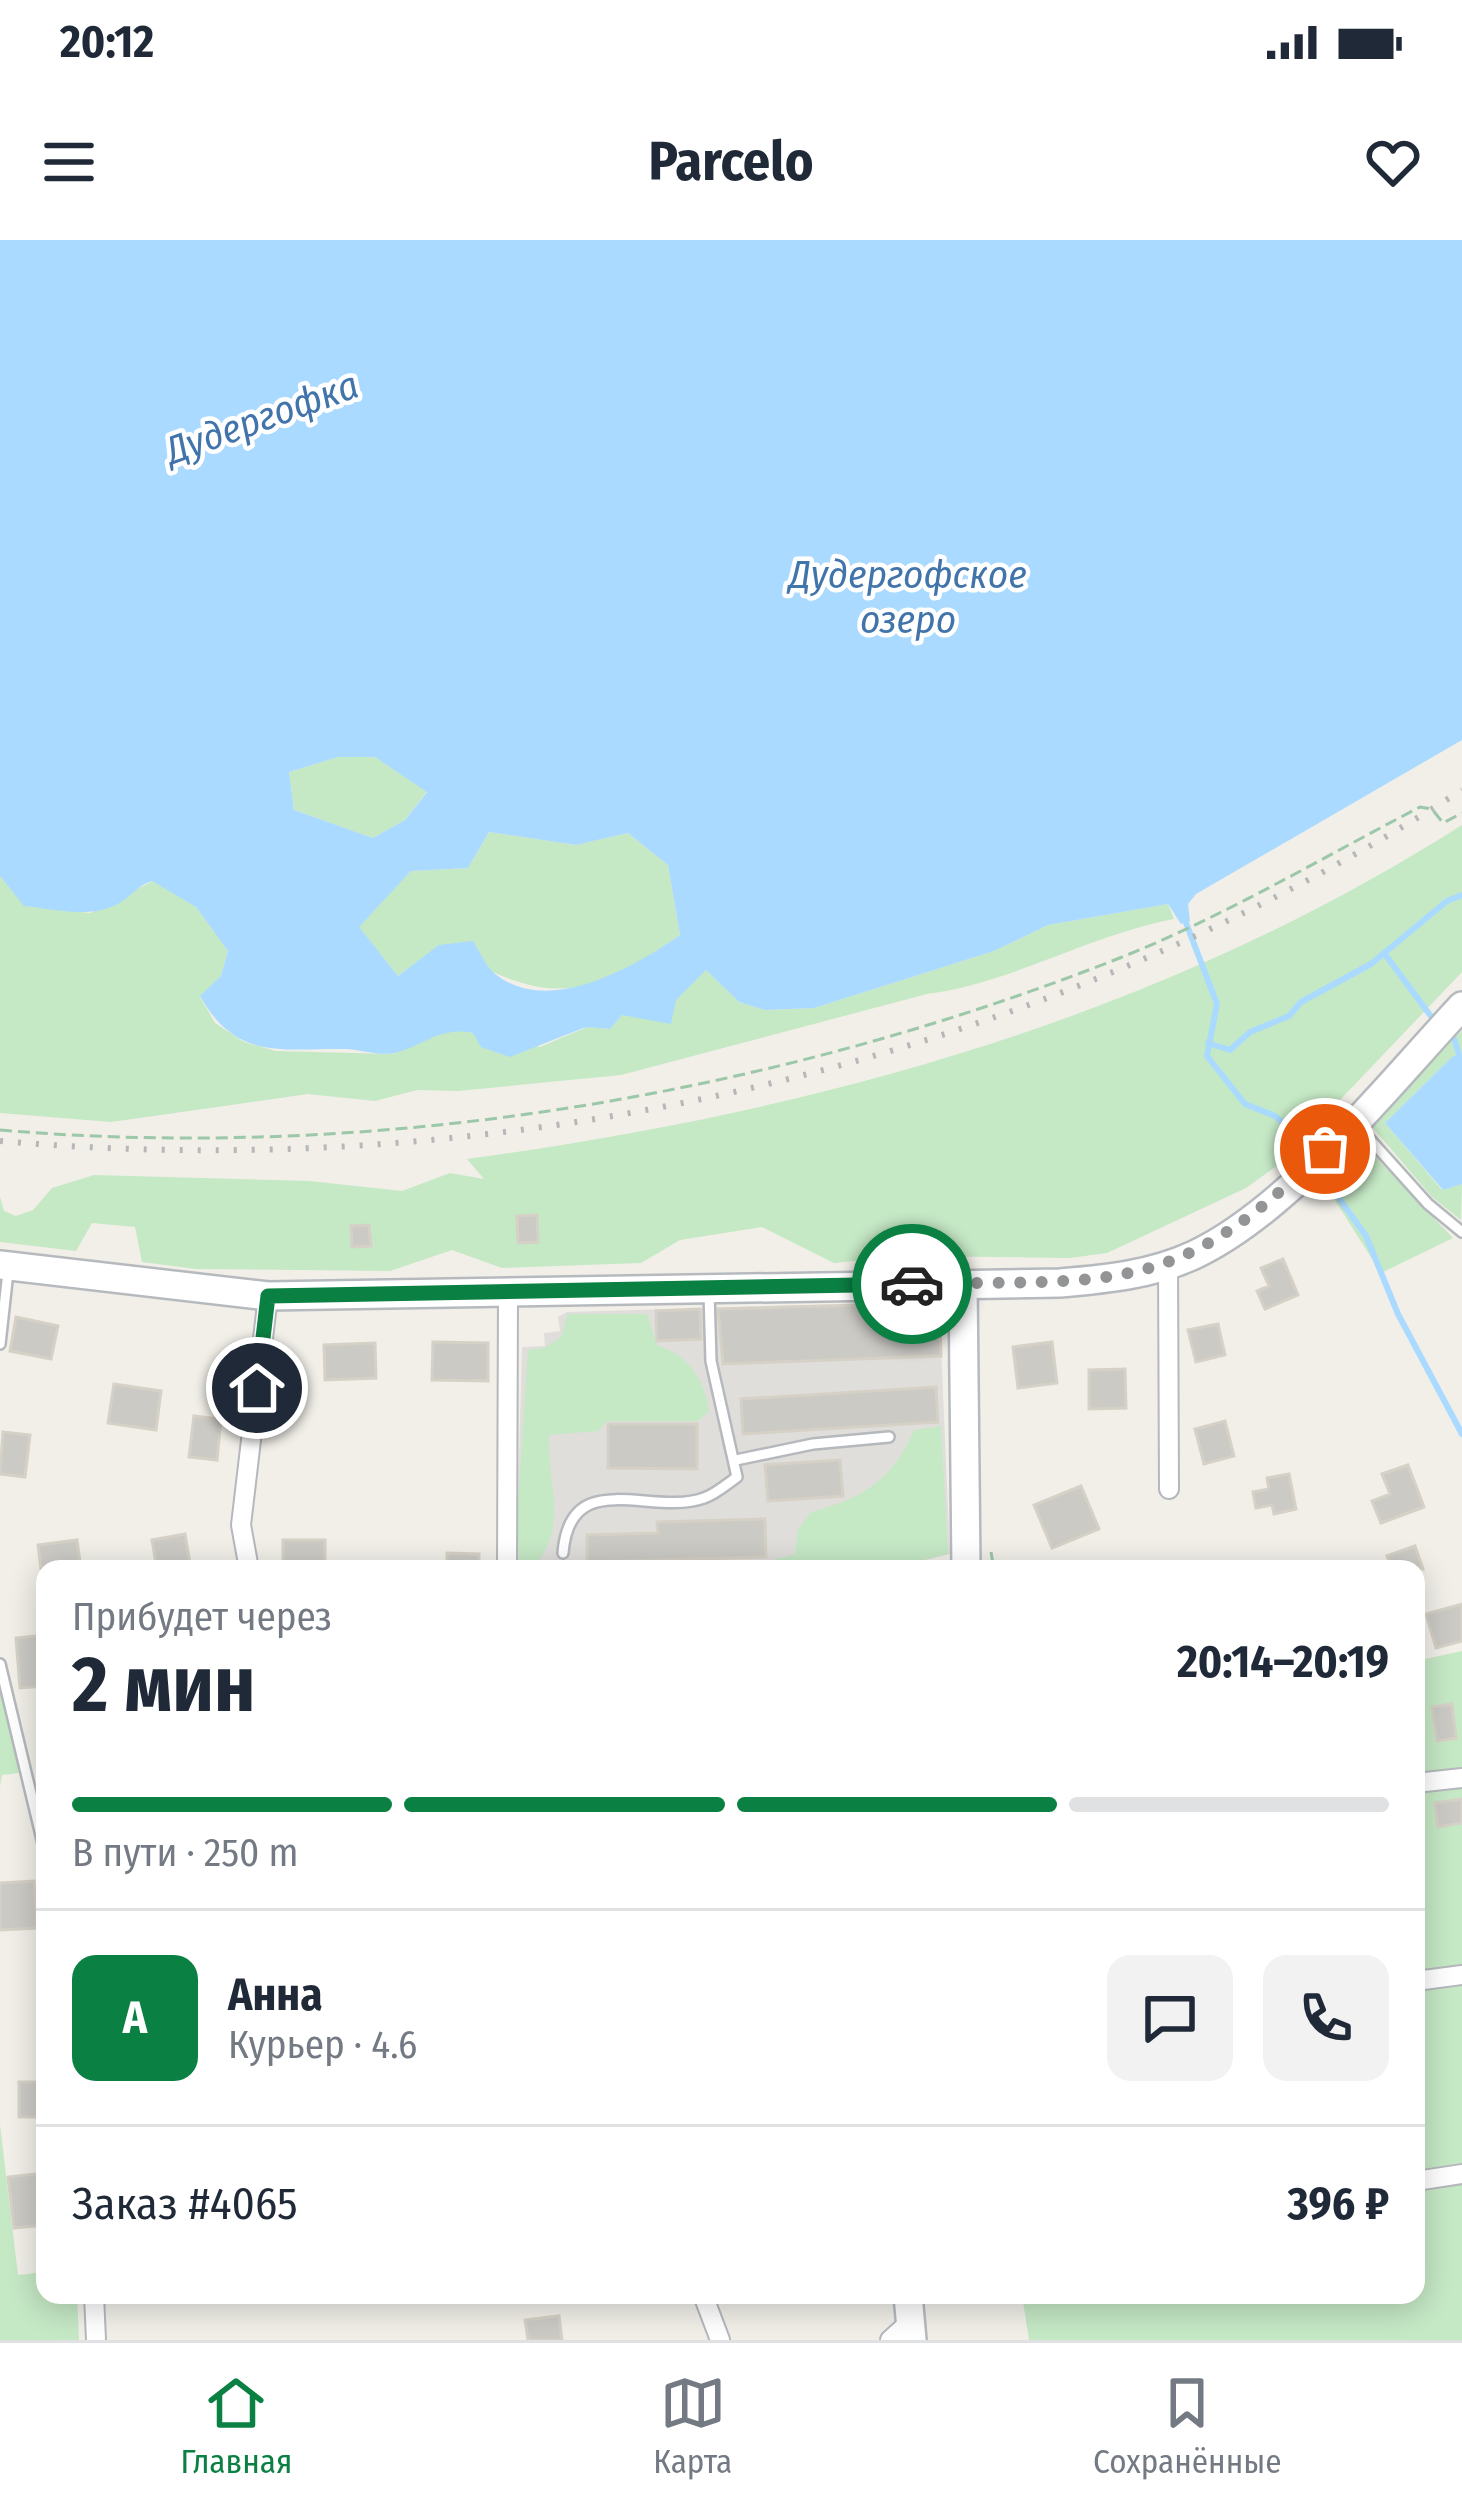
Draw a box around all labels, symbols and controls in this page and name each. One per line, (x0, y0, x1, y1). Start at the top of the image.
text: 20:12 (60, 15, 154, 69)
icon: menu (36, 129, 102, 195)
icon: heart (1360, 129, 1426, 195)
text: Parcelo (648, 130, 814, 194)
water label: Дудергофка (156, 362, 365, 475)
water label: Дудергофское озеро (786, 552, 1027, 643)
pin (1274, 1098, 1376, 1200)
icon: bag (1292, 1116, 1358, 1182)
courier (852, 1224, 972, 1344)
icon: car (879, 1251, 945, 1317)
pin (206, 1337, 308, 1439)
icon: home (224, 1355, 290, 1421)
text: Прибудет через (72, 1594, 332, 1640)
text: 20:14–20:19 (1177, 1635, 1389, 1689)
text: 2 мин (72, 1638, 255, 1732)
text: В пути · 250 m (72, 1830, 299, 1876)
button: chat (1107, 1955, 1233, 2081)
button: phone (1263, 1955, 1389, 2081)
text: Анна (228, 1968, 323, 2022)
text: А (123, 1991, 147, 2045)
text: Курьер · 4.6 (228, 2022, 417, 2068)
text: Заказ #4065 (72, 2177, 298, 2231)
text: 396 ₽ (1288, 2177, 1389, 2231)
tab: Главная (181, 2370, 292, 2482)
tab: Карта (653, 2370, 732, 2482)
tab: Сохранённые (1093, 2370, 1281, 2482)

